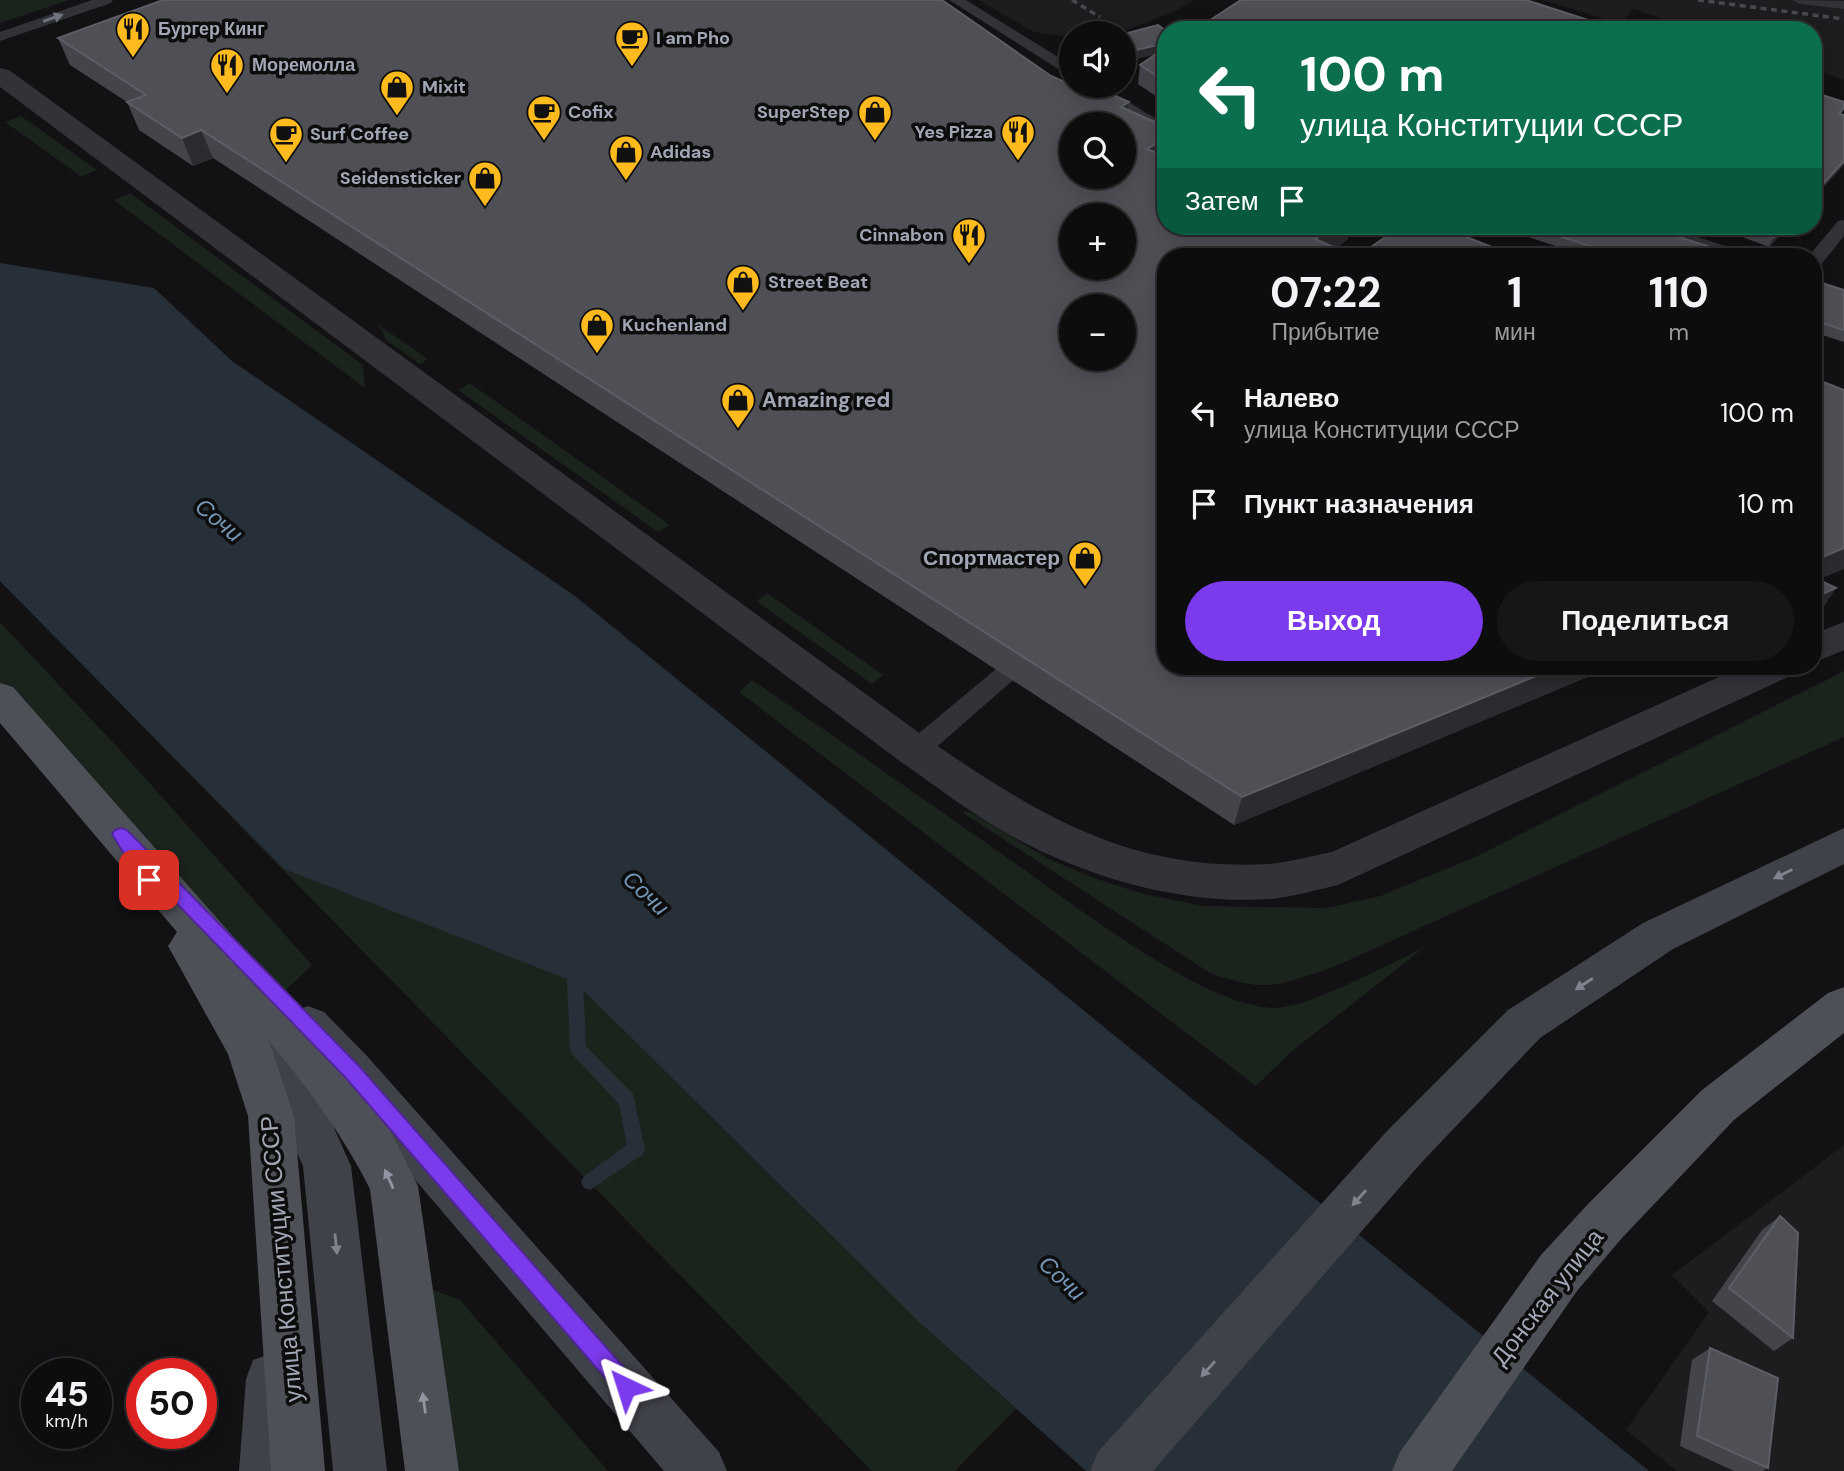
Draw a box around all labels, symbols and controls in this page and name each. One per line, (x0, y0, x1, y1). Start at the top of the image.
restaurant icon: Бургер Кинг (114, 10, 152, 59)
one-way arrow (43, 12, 64, 23)
place label: Бургер Кинг (158, 17, 265, 41)
cafe icon: I am Pho (613, 19, 651, 68)
map controls (1059, 21, 1136, 371)
button: sound (1059, 21, 1136, 98)
place label: I am Pho (656, 26, 730, 50)
text: 100 m (1300, 42, 1444, 106)
restaurant icon: Моремолла (208, 46, 246, 95)
icon: left (1185, 49, 1276, 140)
place label: Моремолла (252, 53, 356, 77)
shop icon: Mixit (378, 68, 416, 117)
place label: Mixit (422, 75, 466, 99)
cafe icon: Cofix (525, 93, 563, 142)
shop icon: SuperStep (856, 93, 894, 142)
place label: Cofix (568, 100, 614, 124)
place label: SuperStep (757, 100, 850, 124)
text: улица Конституции СССР (1300, 104, 1683, 146)
button: search (1059, 112, 1136, 189)
restaurant icon: Yes Pizza (999, 113, 1037, 162)
cafe icon: Surf Coffee (267, 115, 305, 164)
place label: Yes Pizza (914, 120, 993, 144)
place label: Surf Coffee (310, 122, 409, 146)
shop icon: Adidas (607, 133, 645, 182)
place label: Adidas (650, 140, 711, 164)
shop icon: Seidensticker (466, 159, 504, 208)
place label: Seidensticker (340, 166, 461, 190)
icon: arrive (1273, 182, 1311, 220)
text: Затем (1185, 184, 1259, 218)
button: + (1059, 203, 1136, 280)
restaurant icon: Cinnabon (950, 216, 988, 265)
place label: Cinnabon (859, 223, 944, 247)
shop icon: Street Beat (724, 263, 762, 312)
text: 07:22 (1270, 265, 1381, 320)
text: 1 (1507, 265, 1523, 320)
text: 110 (1649, 265, 1709, 320)
place label: Street Beat (768, 270, 868, 294)
button: − (1059, 294, 1136, 371)
shop icon: Kuchenland (578, 306, 616, 355)
place label: Kuchenland (622, 313, 727, 337)
text: Прибытие (1272, 317, 1380, 347)
text: мин (1494, 317, 1536, 347)
text: m (1669, 317, 1689, 347)
shop icon: Amazing red (719, 381, 757, 430)
text: Налево (1244, 381, 1339, 415)
place label: Amazing red (762, 386, 890, 414)
icon: left (1185, 394, 1223, 432)
text: 100 m (1720, 396, 1794, 430)
text: улица Конституции СССР (1244, 415, 1520, 445)
icon: arrive (1185, 485, 1223, 523)
text: Пункт назначения (1244, 487, 1474, 521)
text: 10 m (1738, 487, 1794, 521)
water label: Сочи (189, 491, 249, 549)
shop icon: Спортмастер (1066, 539, 1104, 588)
place label: Спортмастер (923, 544, 1060, 572)
button: Выход (1185, 581, 1483, 661)
button: Поделиться (1497, 581, 1794, 661)
pin (119, 850, 179, 910)
icon: arrive (130, 861, 168, 899)
water label: Сочи (616, 864, 676, 922)
one-way arrow (1773, 869, 1793, 880)
one-way arrow (1574, 978, 1594, 991)
street label: улица Конституции СССР (253, 1114, 309, 1404)
one-way arrow (383, 1169, 395, 1189)
one-way arrow (1351, 1189, 1367, 1207)
street label: Донская улица (1484, 1222, 1610, 1371)
one-way arrow (331, 1233, 342, 1255)
water label: Сочи (1032, 1249, 1092, 1307)
position arrow (589, 1350, 663, 1424)
speed limit sign: 50 (126, 1358, 217, 1449)
one-way arrow (1201, 1360, 1216, 1377)
text: 45 (44, 1371, 89, 1417)
one-way arrow (418, 1392, 429, 1414)
text: km/h (45, 1409, 88, 1433)

